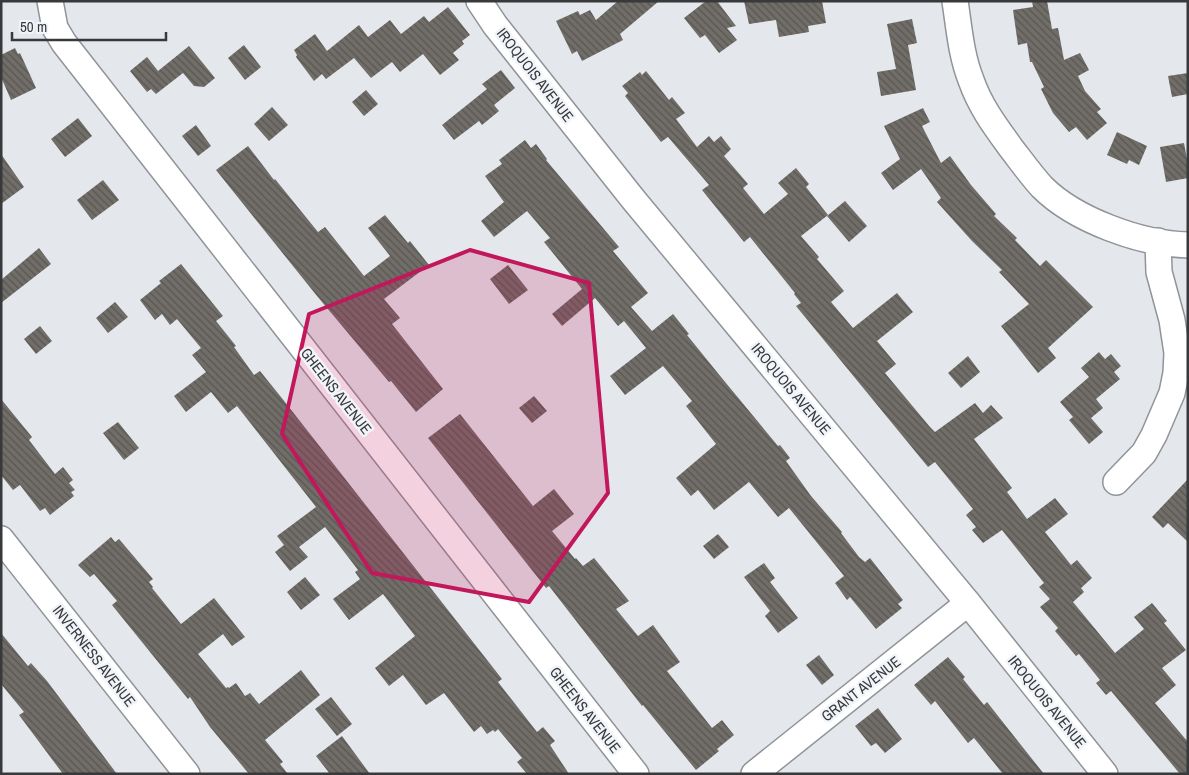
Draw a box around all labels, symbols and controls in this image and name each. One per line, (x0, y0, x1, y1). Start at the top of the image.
scale bar (12, 10, 166, 42)
text: 50 m (20, 16, 47, 37)
street label: IROQUOIS AVENUE (492, 23, 579, 126)
street label: IROQUOIS AVENUE (747, 338, 836, 439)
street label: GHEENS AVENUE (296, 343, 377, 438)
street label: INVERNESS AVENUE (48, 601, 141, 711)
street label: GRANT AVENUE (817, 651, 905, 726)
street label: IROQUOIS AVENUE (1003, 651, 1091, 753)
street label: GHEENS AVENUE (545, 662, 626, 757)

